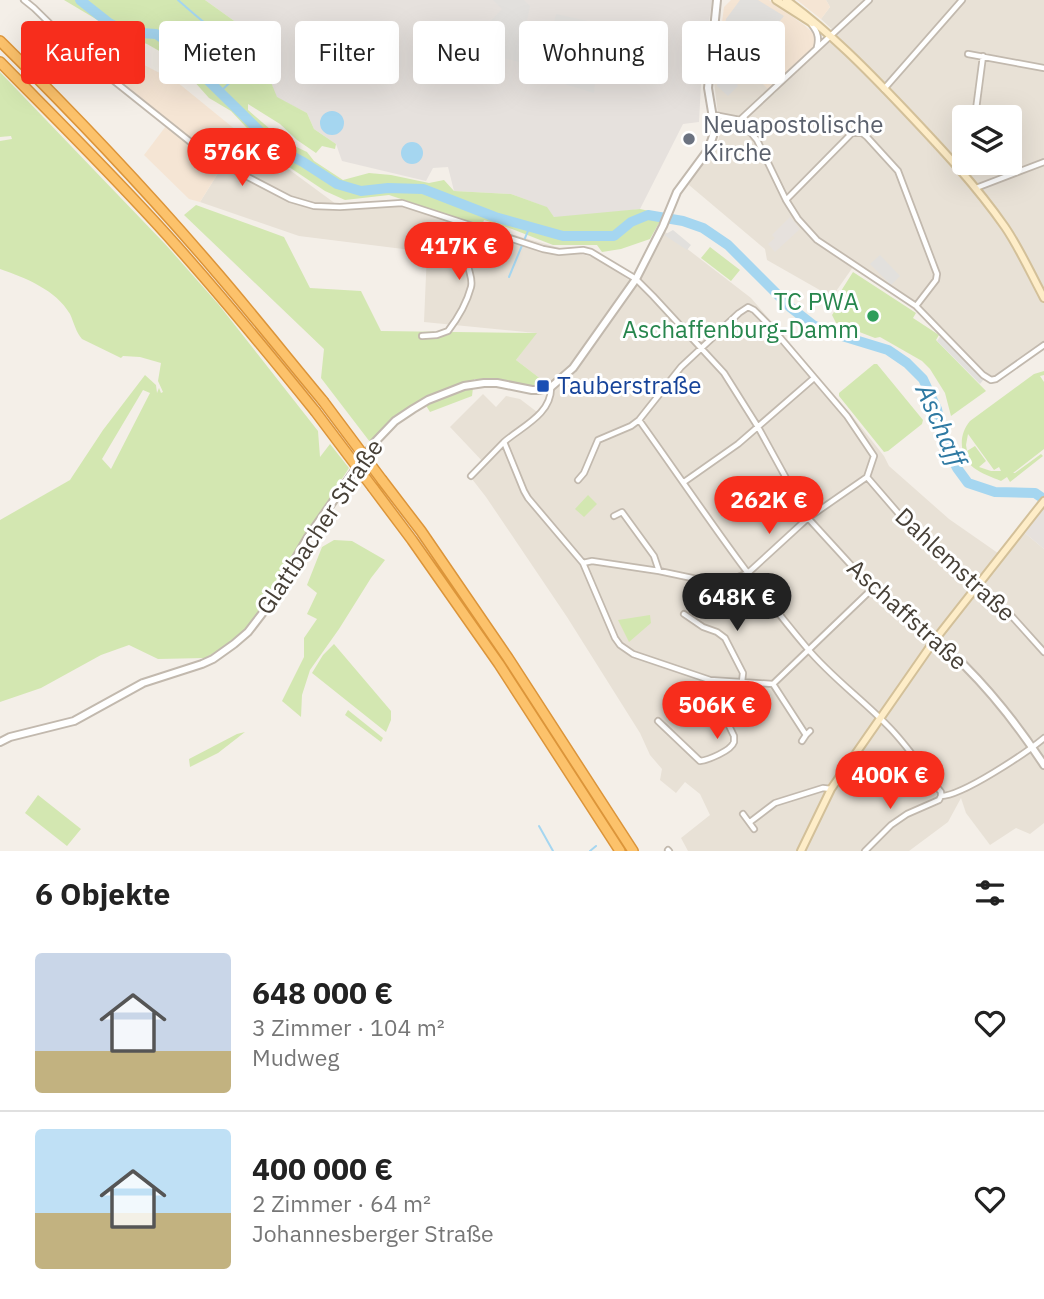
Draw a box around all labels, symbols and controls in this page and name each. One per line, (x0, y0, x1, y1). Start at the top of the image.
chip: Kaufen (21, 21, 145, 84)
chip: Mieten (159, 21, 281, 84)
chip: Filter (295, 21, 399, 84)
chip: Neu (413, 21, 505, 84)
chip: Wohnung (519, 21, 668, 84)
chip: Haus (682, 21, 785, 84)
map controls (952, 105, 1022, 175)
button: layers (952, 105, 1022, 175)
place label: Neuapostolische Kirche (703, 108, 883, 168)
pin: 576K € (185, 128, 299, 188)
marker: Neuapostolische Kirche (681, 131, 697, 147)
text: 576K € (203, 136, 281, 166)
pin: 417K € (402, 222, 516, 282)
text: 417K € (420, 230, 498, 260)
place label: TC PWA Aschaffenburg-Damm (622, 285, 859, 345)
marker: TC PWA Aschaffenburg-Damm (865, 308, 881, 324)
place label: Tauberstraße (557, 369, 701, 401)
water label: Aschaff (908, 377, 976, 474)
marker: Tauberstraße (535, 378, 551, 394)
street label: Glattbacher Straße (249, 432, 390, 620)
pin: 262K € (712, 476, 826, 536)
text: 262K € (730, 484, 808, 514)
street label: Dahlemstraße (889, 500, 1023, 628)
street label: Aschaffstraße (841, 552, 975, 677)
pin: 648K € (680, 574, 794, 633)
text: 648K € (698, 581, 776, 611)
pin: 506K € (660, 682, 774, 741)
text: 506K € (678, 689, 756, 719)
pin: 400K € (833, 752, 947, 811)
text: 400K € (851, 759, 929, 789)
text: 6 Objekte (35, 874, 170, 913)
icon: filters (971, 874, 1009, 912)
text: 648 000 € (252, 973, 393, 1012)
icon: home (91, 981, 175, 1065)
icon: heart (971, 1004, 1009, 1042)
text: 3 Zimmer · 104 m² (252, 1012, 445, 1042)
text: Mudweg (252, 1042, 339, 1072)
text: 400 000 € (252, 1149, 393, 1188)
icon: home (91, 1157, 175, 1241)
icon: heart (971, 1180, 1009, 1218)
text: 2 Zimmer · 64 m² (252, 1188, 431, 1218)
text: Johannesberger Straße (252, 1218, 494, 1248)

